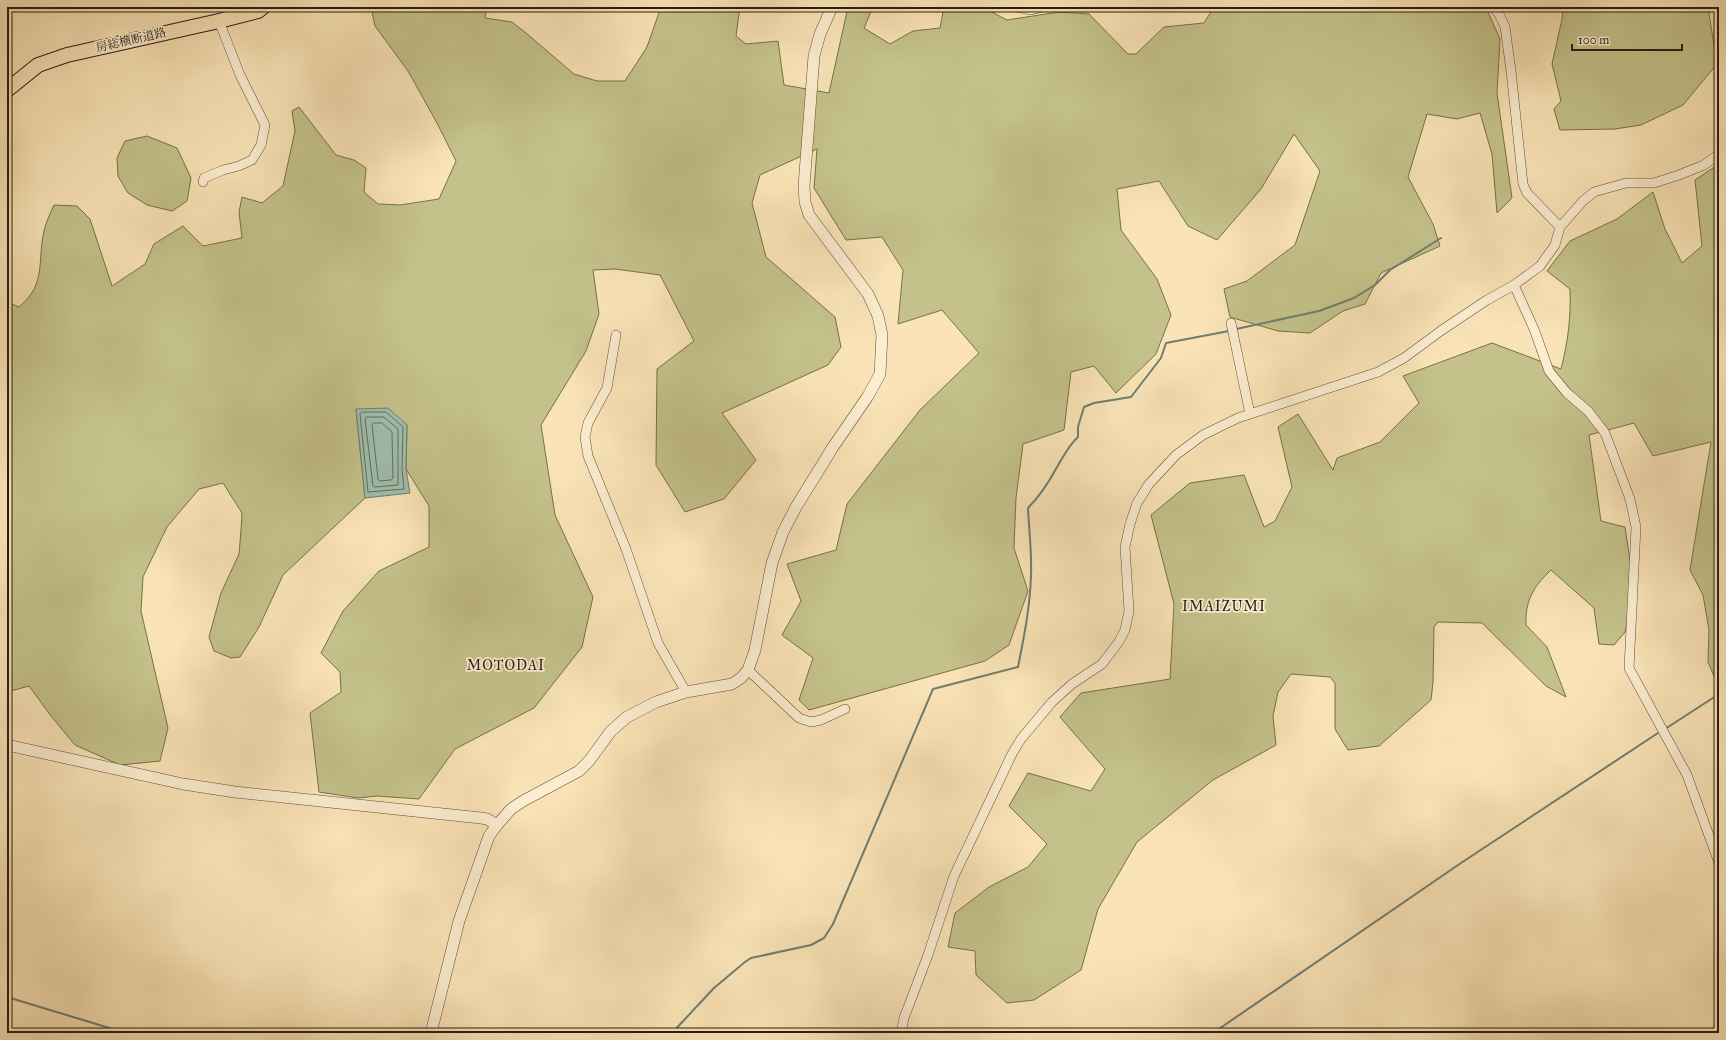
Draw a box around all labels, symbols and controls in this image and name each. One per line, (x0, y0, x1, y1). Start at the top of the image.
street label: 房総横断道路 (94, 25, 168, 55)
scale bar (1572, 26, 1682, 52)
text: 100 m (1578, 33, 1609, 47)
district label: IMAIZUMI (1182, 598, 1266, 615)
district label: MOTODAI (467, 657, 545, 674)

